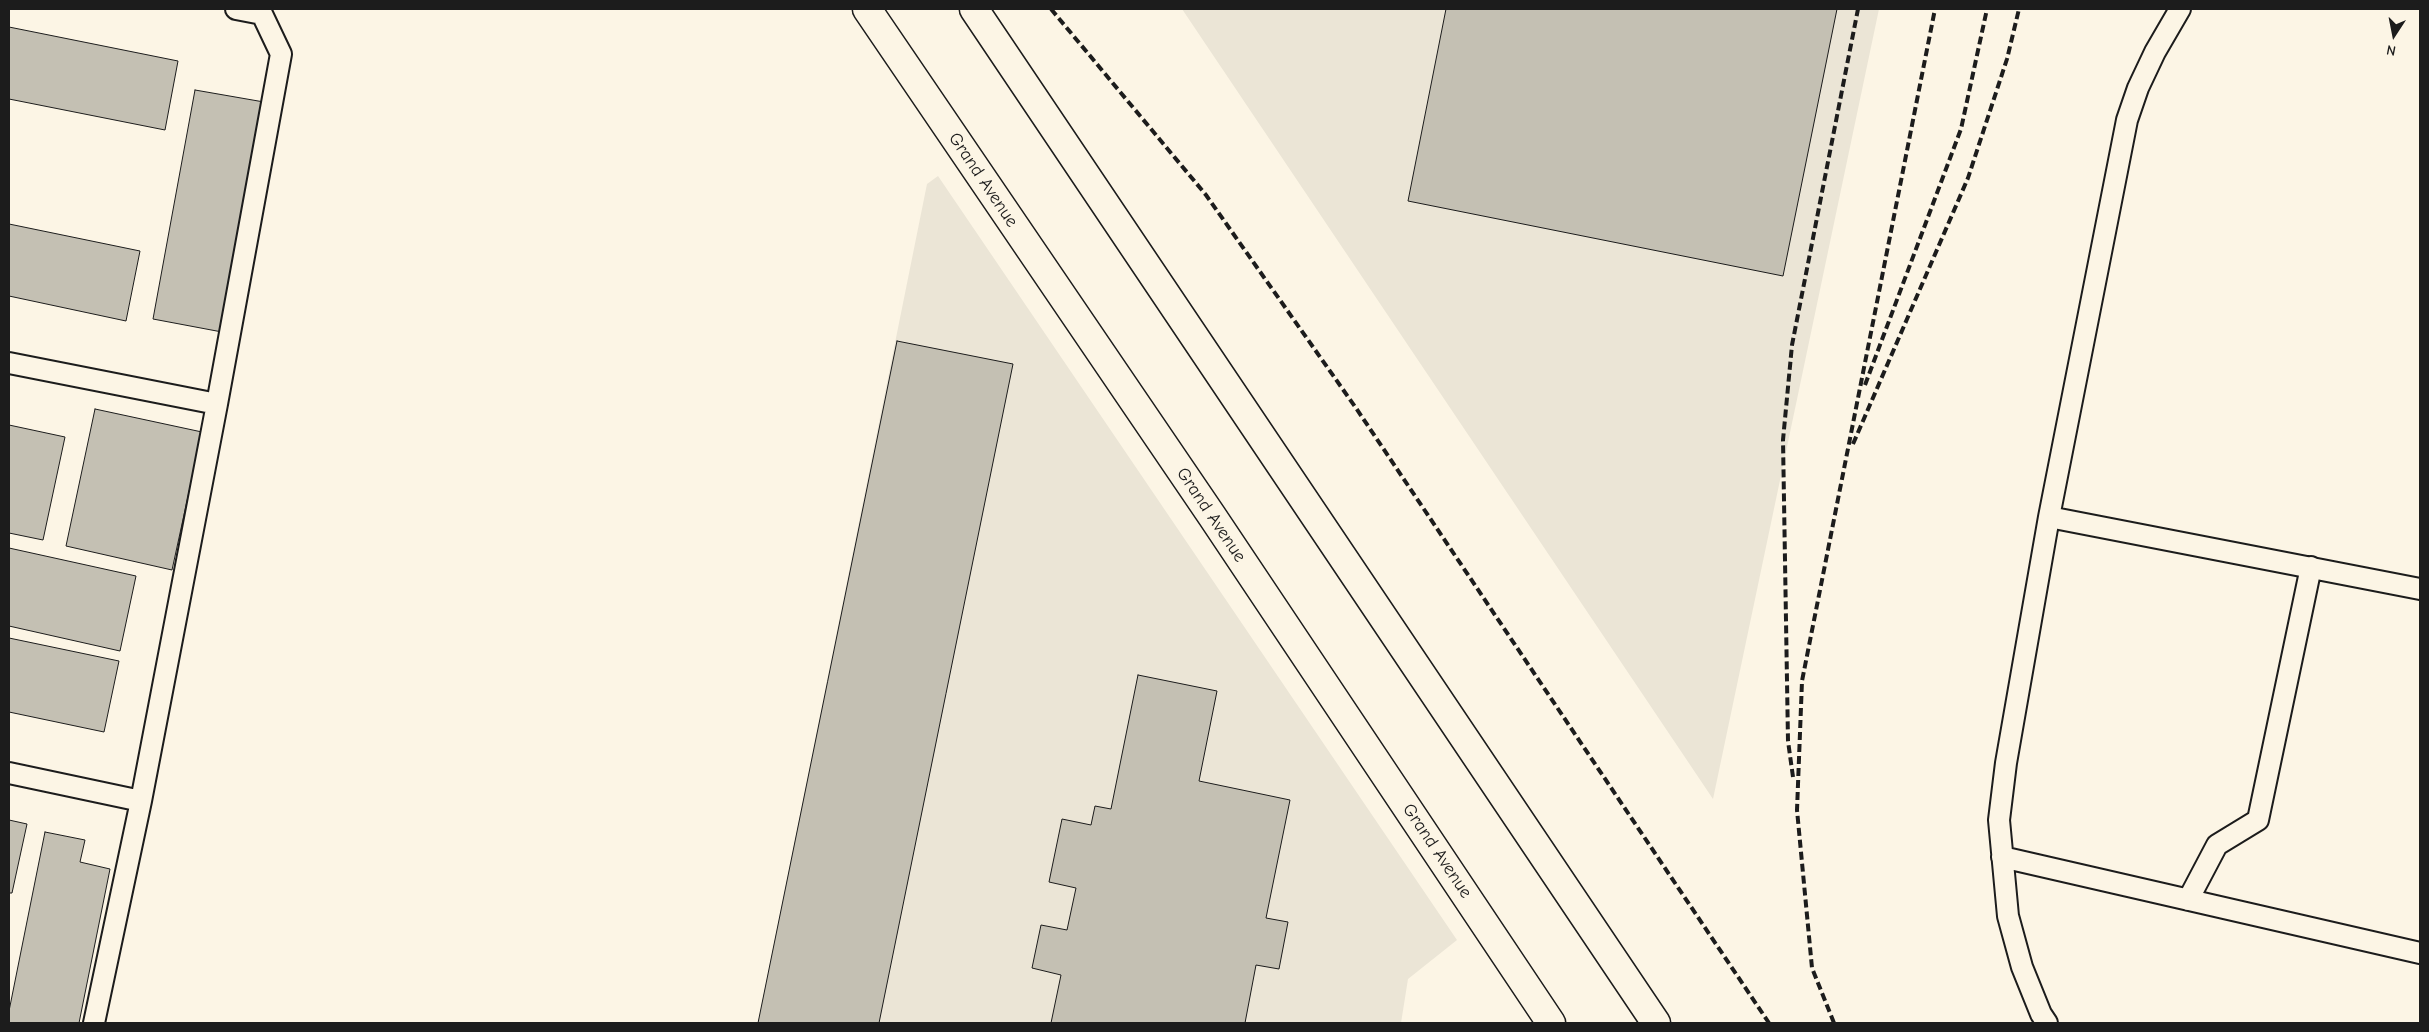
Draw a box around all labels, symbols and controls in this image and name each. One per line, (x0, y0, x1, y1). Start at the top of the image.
north arrow (2369, 10, 2419, 60)
text: N (2385, 41, 2397, 59)
street label: Grand Avenue (943, 129, 1023, 231)
street label: Grand Avenue (1171, 464, 1251, 566)
street label: Grand Avenue (1397, 800, 1477, 902)

